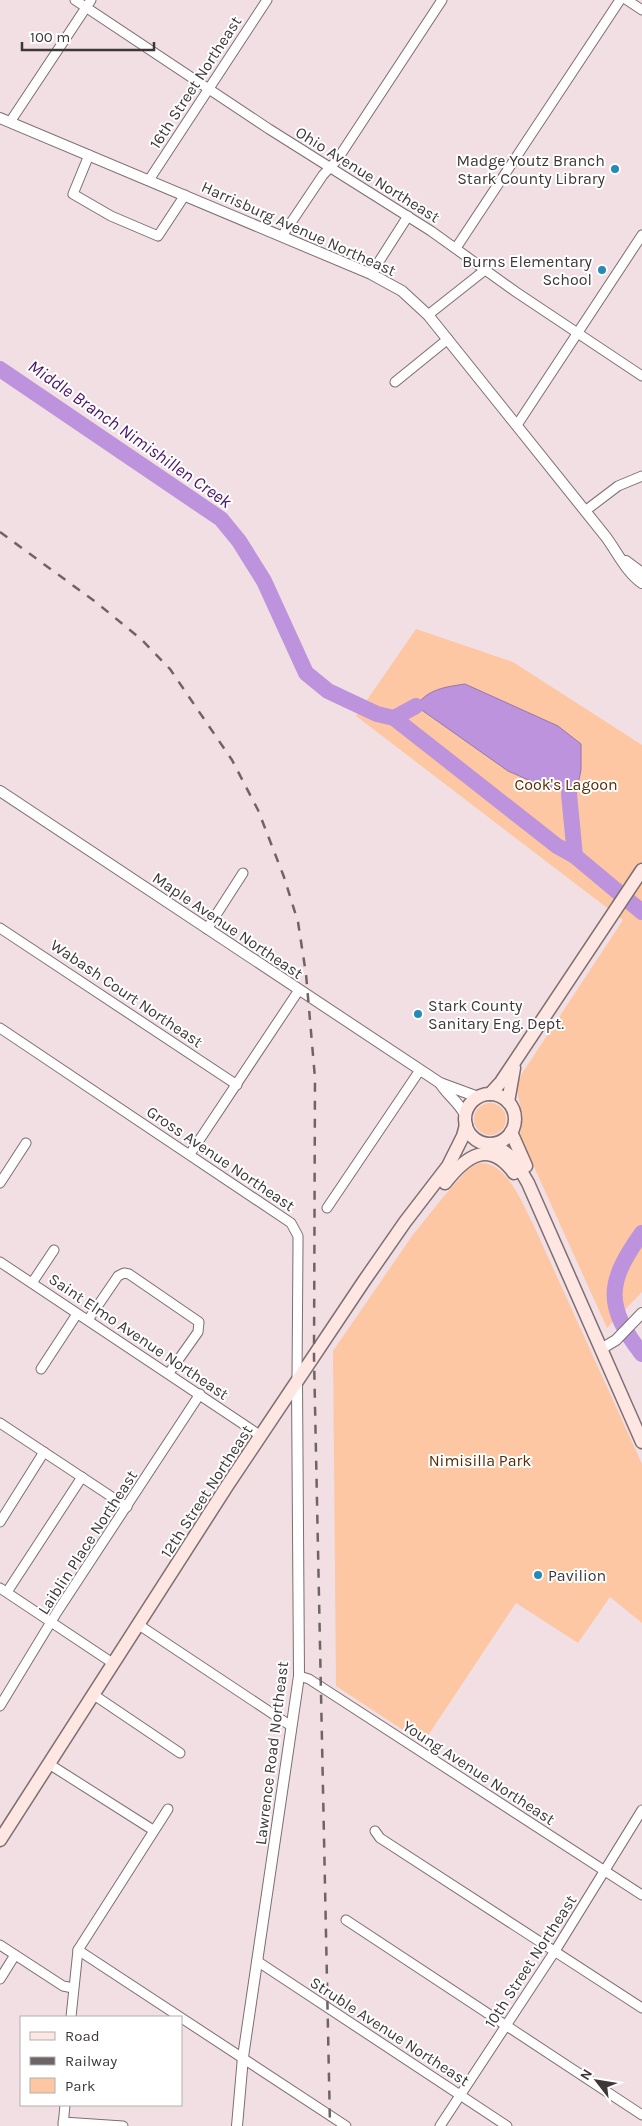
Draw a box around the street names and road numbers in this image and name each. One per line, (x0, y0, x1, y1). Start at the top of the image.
street label: 16th Street Northeast (145, 12, 245, 152)
street label: Ohio Avenue Northeast (292, 122, 443, 227)
street label: Harrisburg Avenue Northeast (199, 177, 399, 280)
street label: Maple Avenue Northeast (149, 868, 307, 983)
street label: Wabash Court Northeast (47, 935, 206, 1051)
street label: Gross Avenue Northeast (143, 1102, 298, 1215)
street label: Saint Elmo Avenue Northeast (45, 1269, 232, 1404)
street label: 12th Street Northeast (156, 1421, 256, 1561)
street label: Laiblin Place Northeast (34, 1467, 141, 1618)
street label: Lawrence Road Northeast (251, 1660, 292, 1846)
street label: Young Avenue Northeast (399, 1716, 558, 1829)
street label: 10th Street Northeast (480, 1891, 580, 2031)
street label: Struble Avenue Northeast (306, 1973, 473, 2090)

